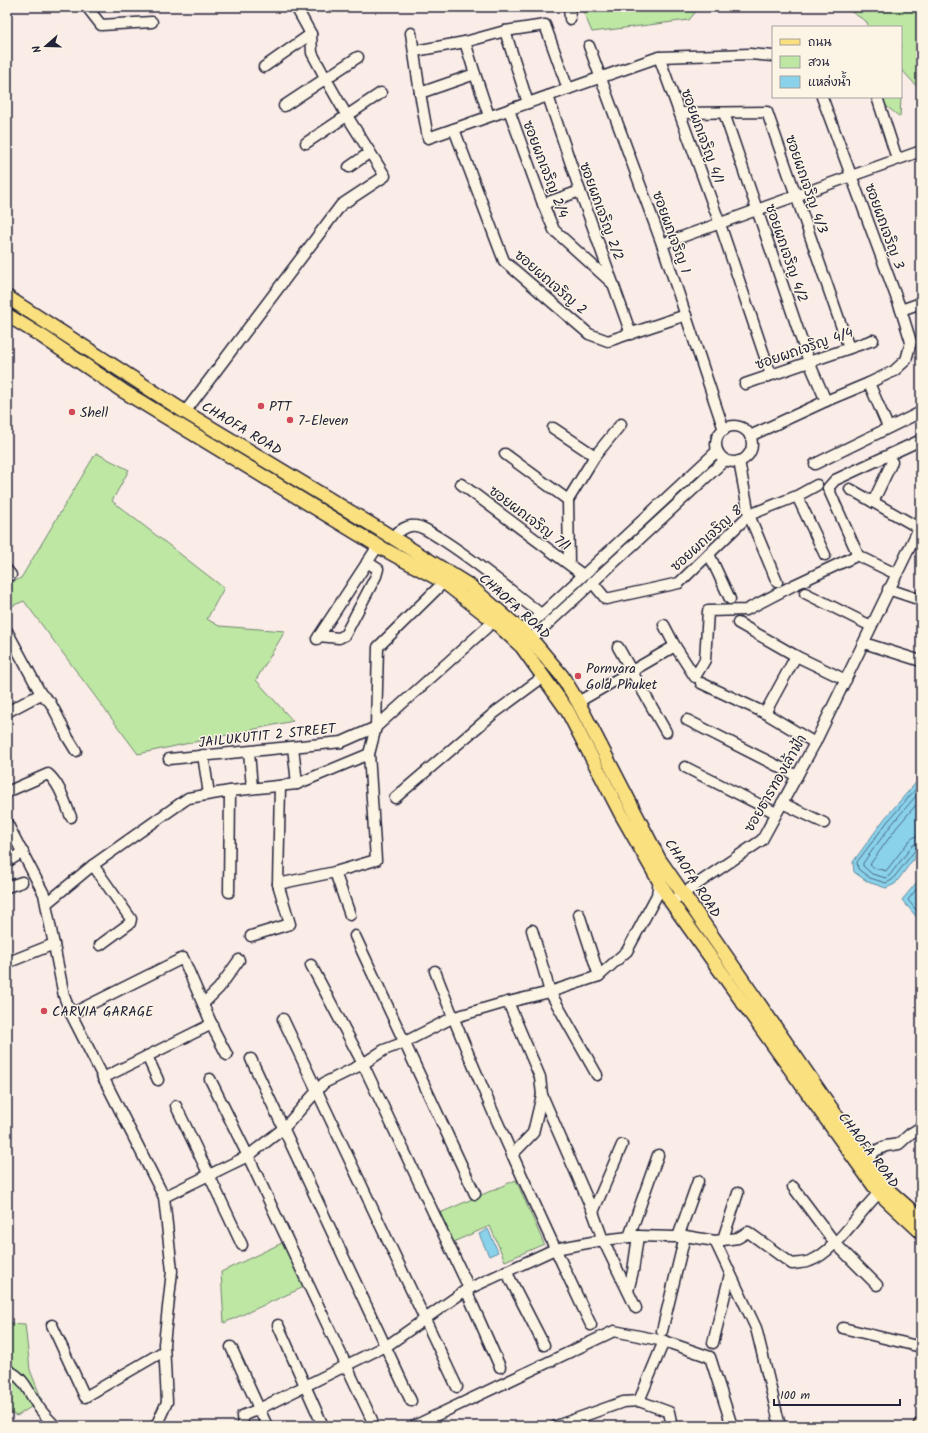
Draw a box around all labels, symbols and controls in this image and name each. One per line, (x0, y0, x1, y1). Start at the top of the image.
north arrow (26, 26, 66, 66)
legend (772, 26, 902, 98)
text: ถนน (808, 33, 832, 52)
text: N (28, 43, 47, 55)
text: สวน (808, 53, 829, 72)
text: แหล่งน้ำ (808, 71, 851, 92)
street label: ซอยผถเจริญ 4/1 (675, 86, 729, 187)
street label: ซอยผถเจริญ 2/4 (516, 117, 574, 222)
street label: ซอยผถเจริญ 4/3 (779, 132, 833, 236)
street label: ซอยผถเจริญ 2/2 (573, 159, 629, 264)
street label: ซอยผถเจริญ 3 (858, 180, 910, 272)
street label: ซอยผถเจริญ 1 (646, 188, 696, 277)
street label: ซอยผถเจริญ 4/2 (759, 201, 813, 306)
street label: ซอยผถเจริญ 2 (509, 245, 592, 321)
street label: ซอยผถเจริญ 4/4 (752, 322, 857, 376)
street label: CHAOFA ROAD (197, 396, 286, 462)
place label: PTT (269, 396, 293, 418)
marker: PTT (256, 401, 266, 411)
place label: Shell (80, 402, 109, 424)
marker: Shell (67, 407, 77, 417)
place label: 7-Eleven (298, 410, 348, 432)
marker: 7-Eleven (285, 415, 295, 425)
street label: ซอยผถเจริญ 7/1 (484, 481, 575, 557)
street label: ซอยผถเจริญ 8 (666, 500, 748, 577)
street label: CHAOFA ROAD (473, 568, 555, 645)
place label: Pornvara Gold Phuket (586, 658, 658, 696)
marker: Pornvara Gold Phuket (573, 671, 583, 681)
street label: JAILUKUTIT 2 STREET (197, 718, 338, 754)
street label: ซอยธารทองเล้าฟ้า (739, 730, 813, 837)
street label: CHAOFA ROAD (658, 835, 726, 923)
place label: CARVIA GARAGE (52, 1001, 154, 1023)
marker: CARVIA GARAGE (39, 1006, 49, 1016)
street label: CHAOFA ROAD (832, 1108, 904, 1193)
scale bar (774, 1381, 900, 1407)
text: 100 m (780, 1386, 811, 1405)

